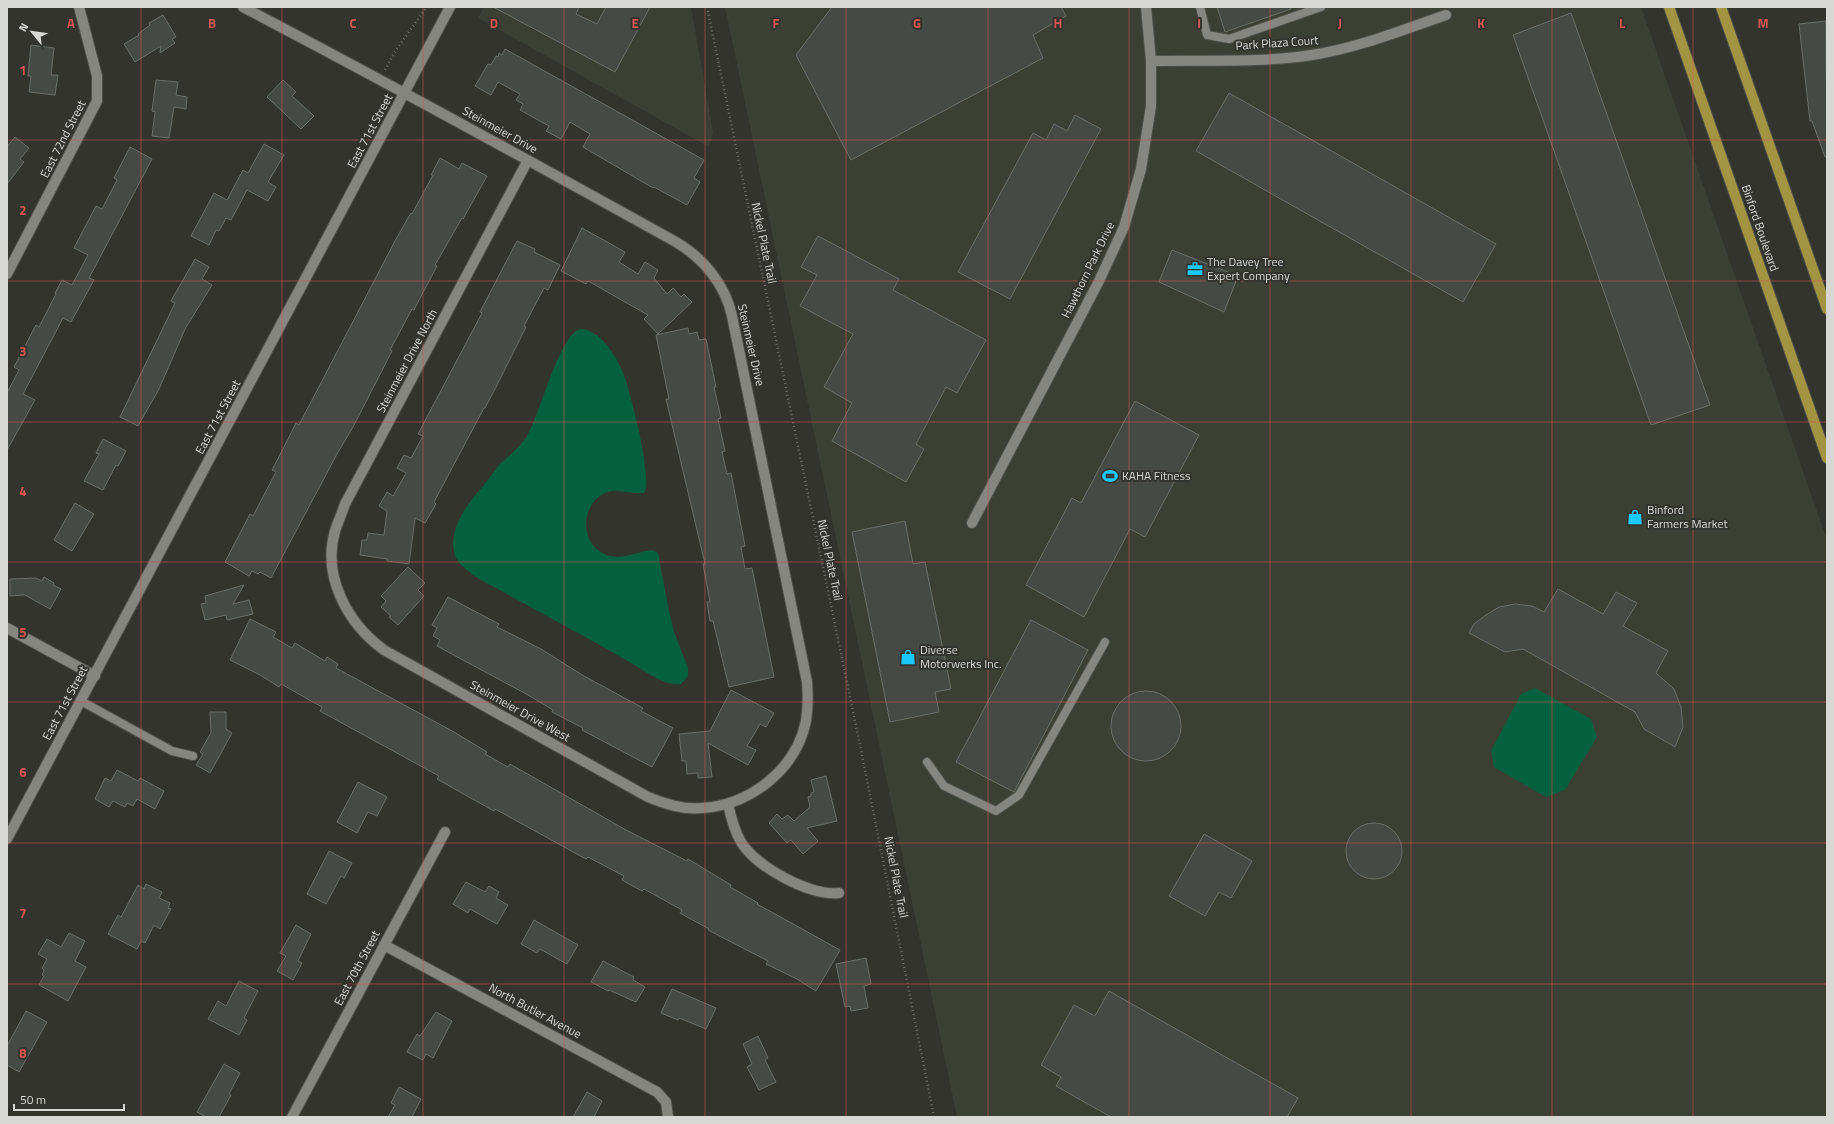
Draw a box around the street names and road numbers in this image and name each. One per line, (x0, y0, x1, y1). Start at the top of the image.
street label: Park Plaza Court (1235, 30, 1320, 55)
street label: East 71st Street (342, 89, 398, 171)
street label: East 72nd Street (35, 96, 91, 181)
street label: Steinmeier Drive (459, 101, 541, 158)
street label: Binford Boulevard (1737, 182, 1784, 274)
street label: Nickel Plate Trail (747, 200, 782, 285)
street label: Hawthorn Park Drive (1056, 218, 1119, 321)
street label: Steinmeier Drive (733, 302, 770, 388)
street label: Steinmeier Drive North (371, 305, 442, 416)
street label: East 71st Street (190, 375, 246, 457)
street label: Nickel Plate Trail (813, 517, 848, 602)
street label: East 71st Street (37, 661, 93, 743)
street label: Steinmeier Drive West (466, 675, 575, 747)
street label: Nickel Plate Trail (879, 835, 914, 919)
street label: East 70th Street (329, 926, 385, 1009)
street label: North Butler Avenue (485, 978, 585, 1043)

